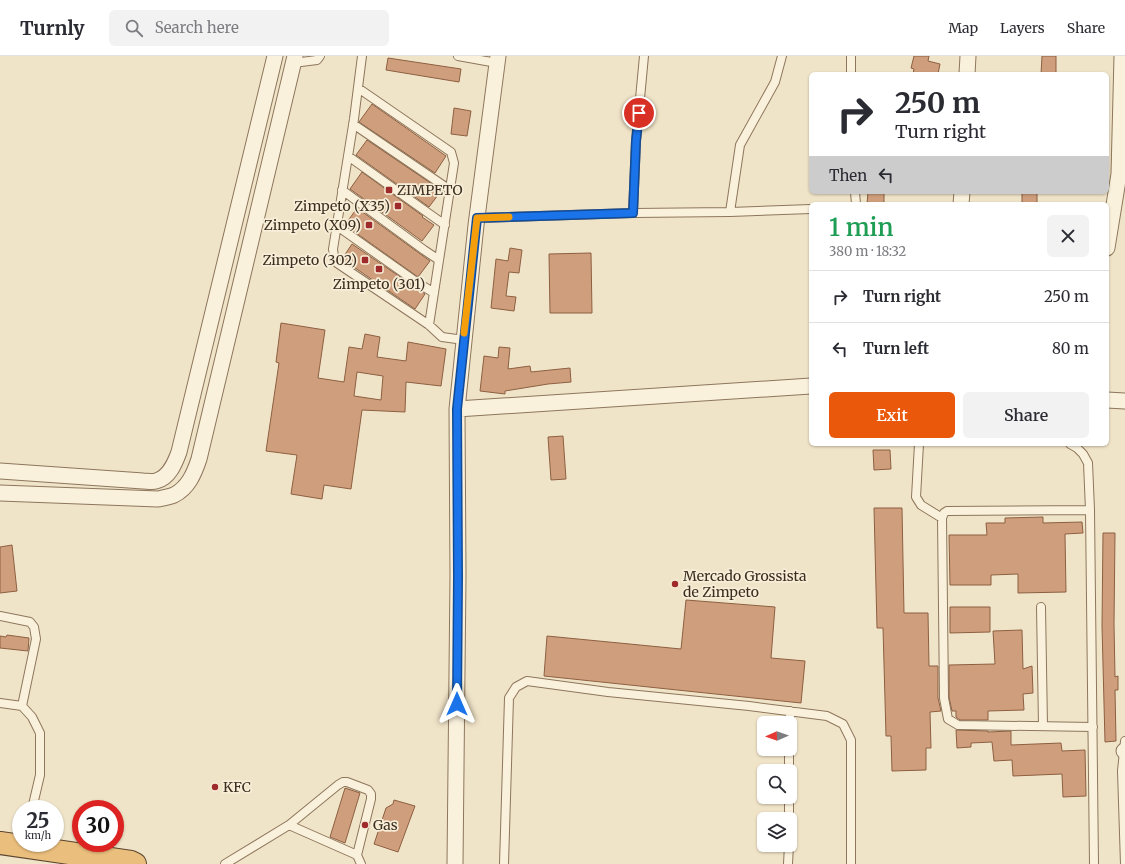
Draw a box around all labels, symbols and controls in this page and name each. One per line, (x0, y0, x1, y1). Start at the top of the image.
search box (109, 10, 389, 46)
text: Turnly (20, 16, 85, 40)
icon: search (123, 17, 145, 39)
text: Search here (155, 18, 239, 37)
text: Map (948, 19, 978, 37)
text: Layers (1000, 19, 1045, 37)
text: Share (1067, 19, 1105, 37)
text: 250 m (895, 85, 980, 121)
icon: right (829, 88, 881, 140)
pin (622, 96, 656, 130)
icon: arrive (628, 102, 650, 124)
text: Turn right (895, 120, 986, 143)
icon: left (875, 164, 897, 186)
text: Then (829, 166, 867, 185)
place label: ZIMPETO (397, 181, 463, 199)
marker: ZIMPETO (384, 185, 394, 195)
place label: Zimpeto (X35) (294, 197, 390, 215)
marker: Zimpeto (X35) (393, 201, 403, 211)
text: 1 min (829, 212, 894, 243)
button: close (1047, 215, 1089, 257)
place label: Zimpeto (X09) (264, 216, 361, 234)
marker: Zimpeto (X09) (364, 220, 374, 230)
text: 380 m · 18:32 (829, 243, 906, 260)
place label: Zimpeto (302) (262, 251, 357, 269)
marker: Zimpeto (302) (360, 255, 370, 265)
marker: Zimpeto (301) (374, 264, 384, 274)
place label: Zimpeto (301) (333, 275, 425, 293)
icon: right (829, 286, 851, 308)
text: Turn right (863, 287, 941, 306)
text: 250 m (1044, 287, 1089, 306)
icon: left (829, 338, 851, 360)
text: Turn left (863, 339, 929, 358)
text: 80 m (1052, 339, 1089, 358)
button: Exit (829, 392, 955, 438)
button: Share (963, 392, 1089, 438)
place label: Mercado Grossista de Zimpeto (683, 567, 807, 601)
marker: Mercado Grossista de Zimpeto (670, 579, 680, 589)
position arrow (436, 683, 478, 725)
north arrow (757, 716, 797, 756)
map controls (757, 716, 797, 852)
button: search (757, 764, 797, 804)
place label: KFC (223, 778, 251, 796)
marker: KFC (210, 782, 220, 792)
speed limit sign: 30 (72, 800, 124, 852)
text: 25 (27, 808, 49, 833)
button: layers (757, 812, 797, 852)
place label: Gas (373, 816, 398, 834)
marker: Gas (360, 820, 370, 830)
text: km/h (25, 829, 51, 842)

